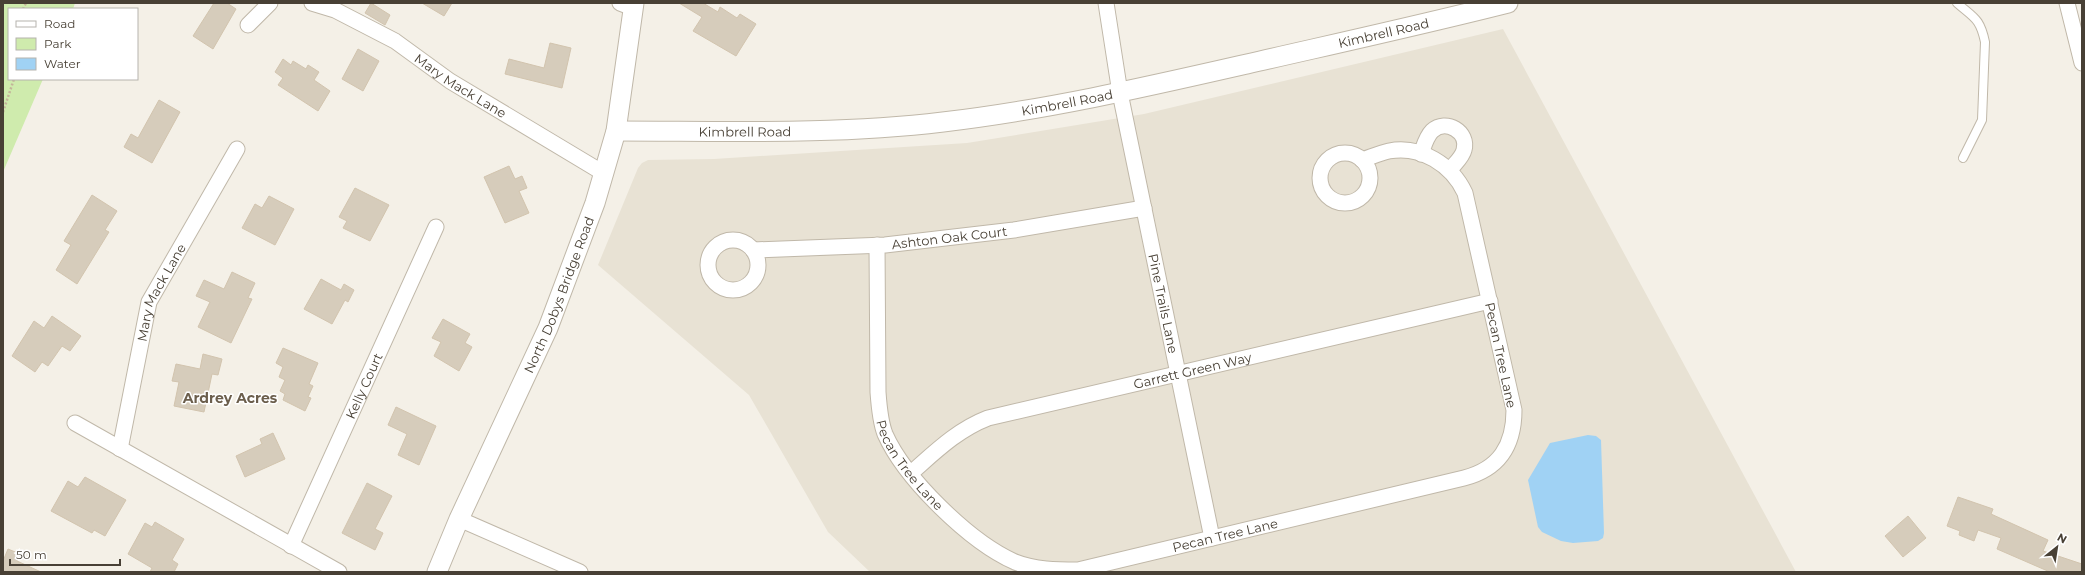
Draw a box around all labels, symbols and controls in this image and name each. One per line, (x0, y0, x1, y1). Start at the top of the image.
legend (8, 8, 138, 80)
street label: Kimbrell Road (1337, 15, 1430, 51)
text: Road (44, 16, 75, 31)
text: Park (44, 36, 72, 51)
street label: Mary Mack Lane (412, 50, 510, 121)
text: Water (44, 56, 81, 71)
street label: Kimbrell Road (1020, 86, 1114, 119)
street label: Kimbrell Road (699, 123, 791, 140)
street label: North Dobys Bridge Road (520, 214, 597, 376)
street label: Ashton Oak Court (891, 223, 1008, 252)
street label: Mary Mack Lane (133, 240, 189, 343)
street label: Pine Trails Lane (1145, 252, 1182, 355)
street label: Pecan Tree Lane (1482, 301, 1520, 409)
street label: Garrett Green Way (1132, 349, 1254, 392)
street label: Kelly Court (342, 350, 386, 421)
district label: Ardrey Acres (182, 389, 278, 407)
street label: Pecan Tree Lane (873, 418, 947, 514)
street label: Pecan Tree Lane (1171, 515, 1279, 555)
north arrow (2037, 527, 2077, 567)
text: N (2055, 530, 2069, 547)
scale bar (10, 541, 120, 567)
text: 50 m (16, 547, 47, 562)

